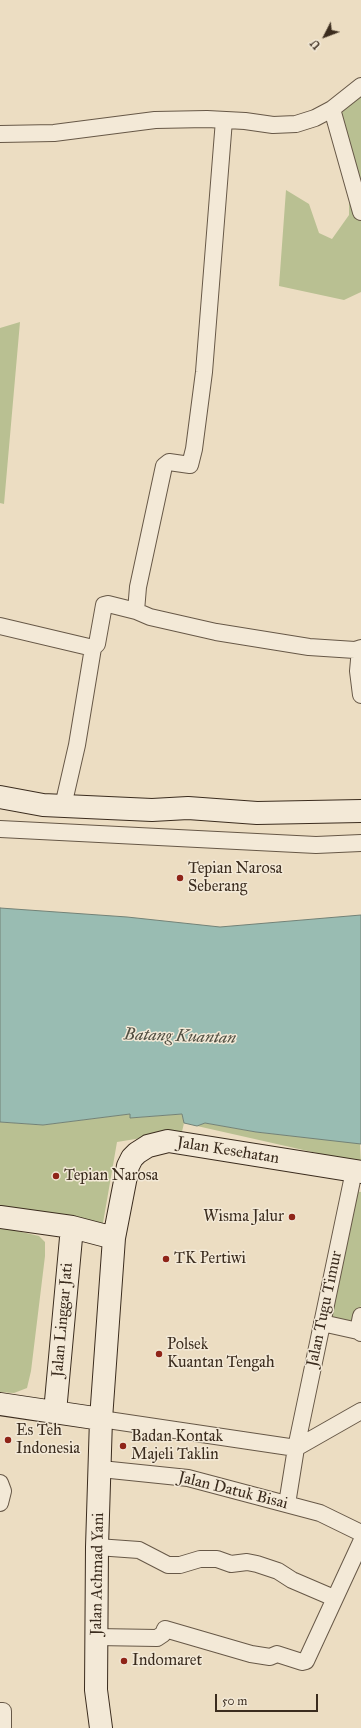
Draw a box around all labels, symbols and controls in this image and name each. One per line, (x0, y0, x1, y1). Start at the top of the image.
north arrow (305, 16, 345, 56)
text: U (308, 37, 323, 52)
place label: Tepian Narosa Seberang (188, 859, 282, 897)
marker: Tepian Narosa Seberang (175, 873, 185, 883)
water label: Batang Kuantan (124, 1025, 236, 1049)
street label: Jalan Kesehatan (176, 1133, 280, 1169)
place label: Tepian Narosa (64, 1166, 158, 1186)
marker: Tepian Narosa (51, 1171, 61, 1181)
place label: Wisma Jalur (203, 1207, 284, 1227)
marker: Wisma Jalur (287, 1212, 297, 1222)
place label: TK Pertiwi (174, 1249, 246, 1269)
street label: Jalan Tugu Timur (303, 1249, 347, 1369)
marker: TK Pertiwi (161, 1254, 171, 1264)
street label: Jalan Linggar Jati (48, 1262, 78, 1378)
place label: Polsek Kuantan Tengah (167, 1335, 275, 1373)
marker: Polsek Kuantan Tengah (154, 1349, 164, 1359)
place label: Es Teh Indonesia (16, 1421, 80, 1459)
place label: Badan Kontak Majeli Taklin (131, 1427, 223, 1465)
marker: Es Teh Indonesia (3, 1435, 13, 1445)
marker: Badan Kontak Majeli Taklin (118, 1441, 128, 1451)
street label: Jalan Datuk Bisai (176, 1468, 290, 1514)
street label: Jalan Achmad Yani (87, 1512, 109, 1636)
place label: Indomaret (132, 1651, 202, 1671)
marker: Indomaret (119, 1656, 129, 1666)
scale bar (217, 1686, 320, 1712)
text: 50 m (222, 1694, 247, 1708)

